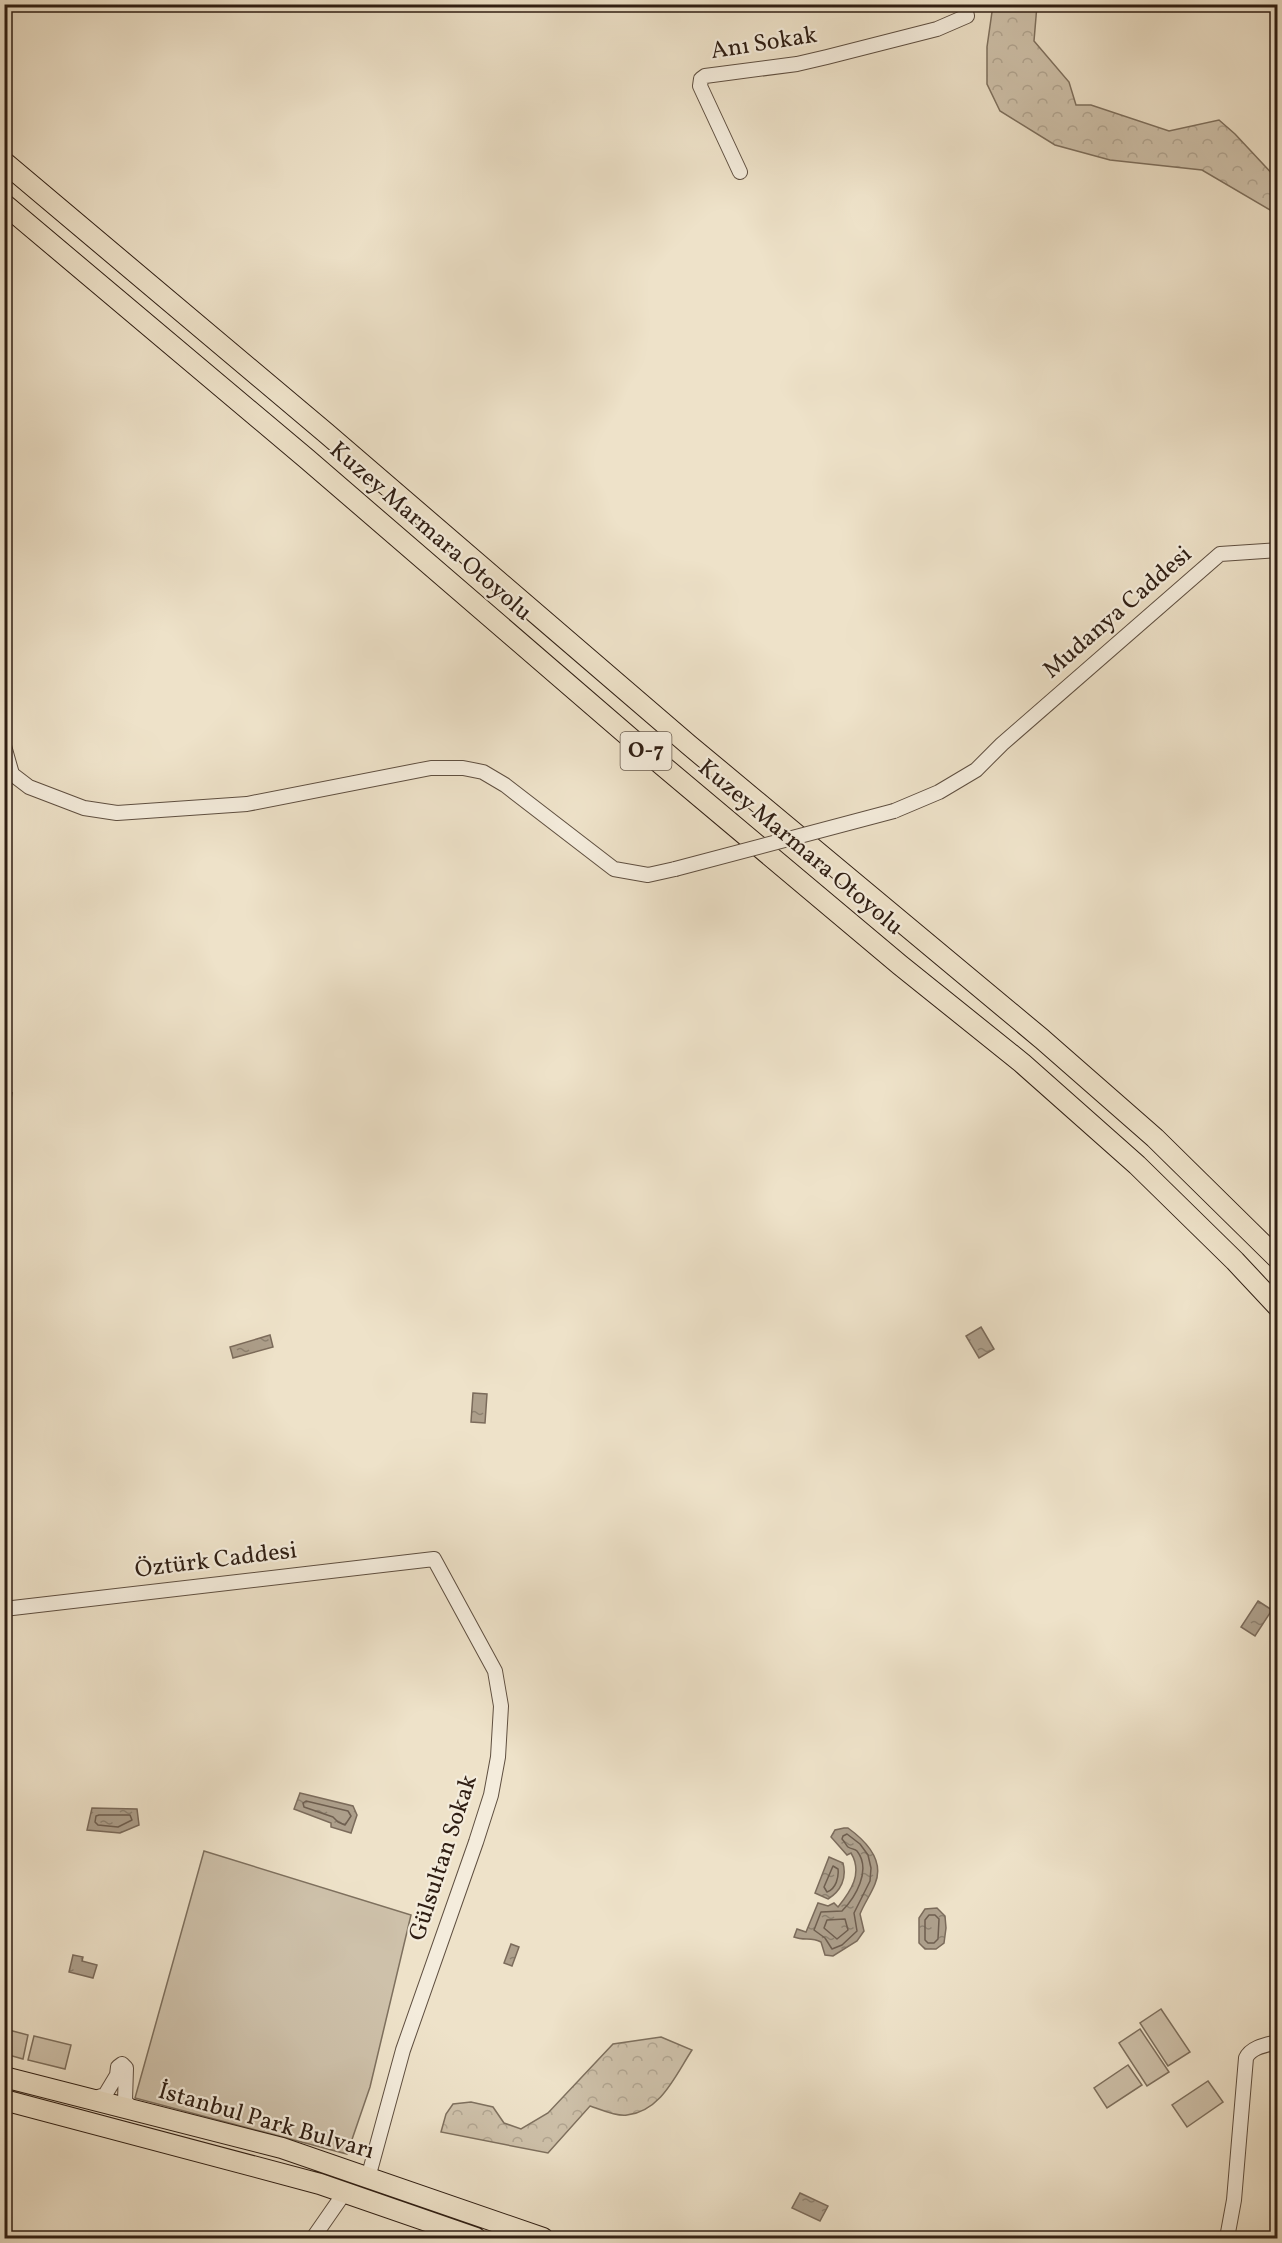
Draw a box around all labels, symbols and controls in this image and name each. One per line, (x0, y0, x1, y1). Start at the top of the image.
street label: Anı Sokak (708, 19, 820, 69)
street label: Kuzey Marmara Otoyolu (321, 434, 539, 630)
street label: Mudanya Caddesi (1036, 539, 1200, 687)
road number: O-7 (620, 732, 672, 770)
street label: Kuzey Marmara Otoyolu (690, 752, 910, 944)
street label: Öztürk Caddesi (133, 1534, 299, 1588)
street label: Gülsultan Sokak (401, 1771, 487, 1945)
street label: İstanbul Park Bulvarı (154, 2075, 378, 2169)

